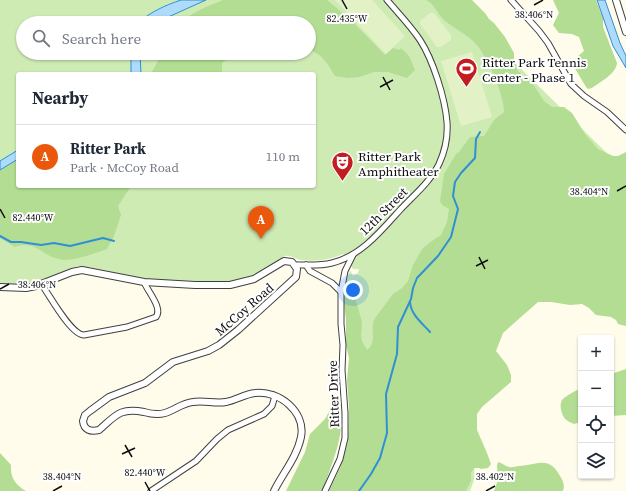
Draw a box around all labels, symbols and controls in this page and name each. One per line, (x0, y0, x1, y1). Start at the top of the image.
text: 38.406°N (515, 8, 553, 21)
text: 82.435°W (327, 12, 368, 25)
search box (16, 16, 316, 60)
icon: search (30, 27, 52, 49)
text: Search here (62, 28, 141, 49)
place label: Ritter Park Tennis Center - Phase 1 (482, 54, 587, 86)
sports icon: Ritter Park Tennis Center - Phase 1 (454, 56, 480, 89)
text: Nearby (32, 86, 88, 110)
text: Ritter Park (70, 138, 146, 159)
text: A (41, 148, 49, 165)
text: 110 m (266, 148, 300, 165)
place label: Ritter Park Amphitheater (358, 148, 439, 180)
theatre icon: Ritter Park Amphitheater (330, 150, 356, 183)
text: Park · McCoy Road (70, 159, 179, 176)
street label: 12th Street (356, 183, 412, 239)
text: 38.404°N (570, 185, 608, 198)
pin: A (248, 206, 274, 239)
text: 82.440°W (13, 211, 54, 224)
text: 38.406°N (18, 278, 56, 291)
street label: McCoy Road (212, 279, 278, 339)
your location (343, 280, 363, 300)
map controls (578, 335, 614, 479)
button: + (578, 335, 614, 371)
street label: Ritter Drive (324, 360, 343, 428)
button: − (578, 371, 614, 407)
button: locate (578, 407, 614, 443)
button: layers (578, 443, 614, 479)
text: 82.440°W (125, 466, 166, 479)
text: 38.404°N (43, 470, 81, 483)
text: 38.402°N (476, 470, 514, 483)

